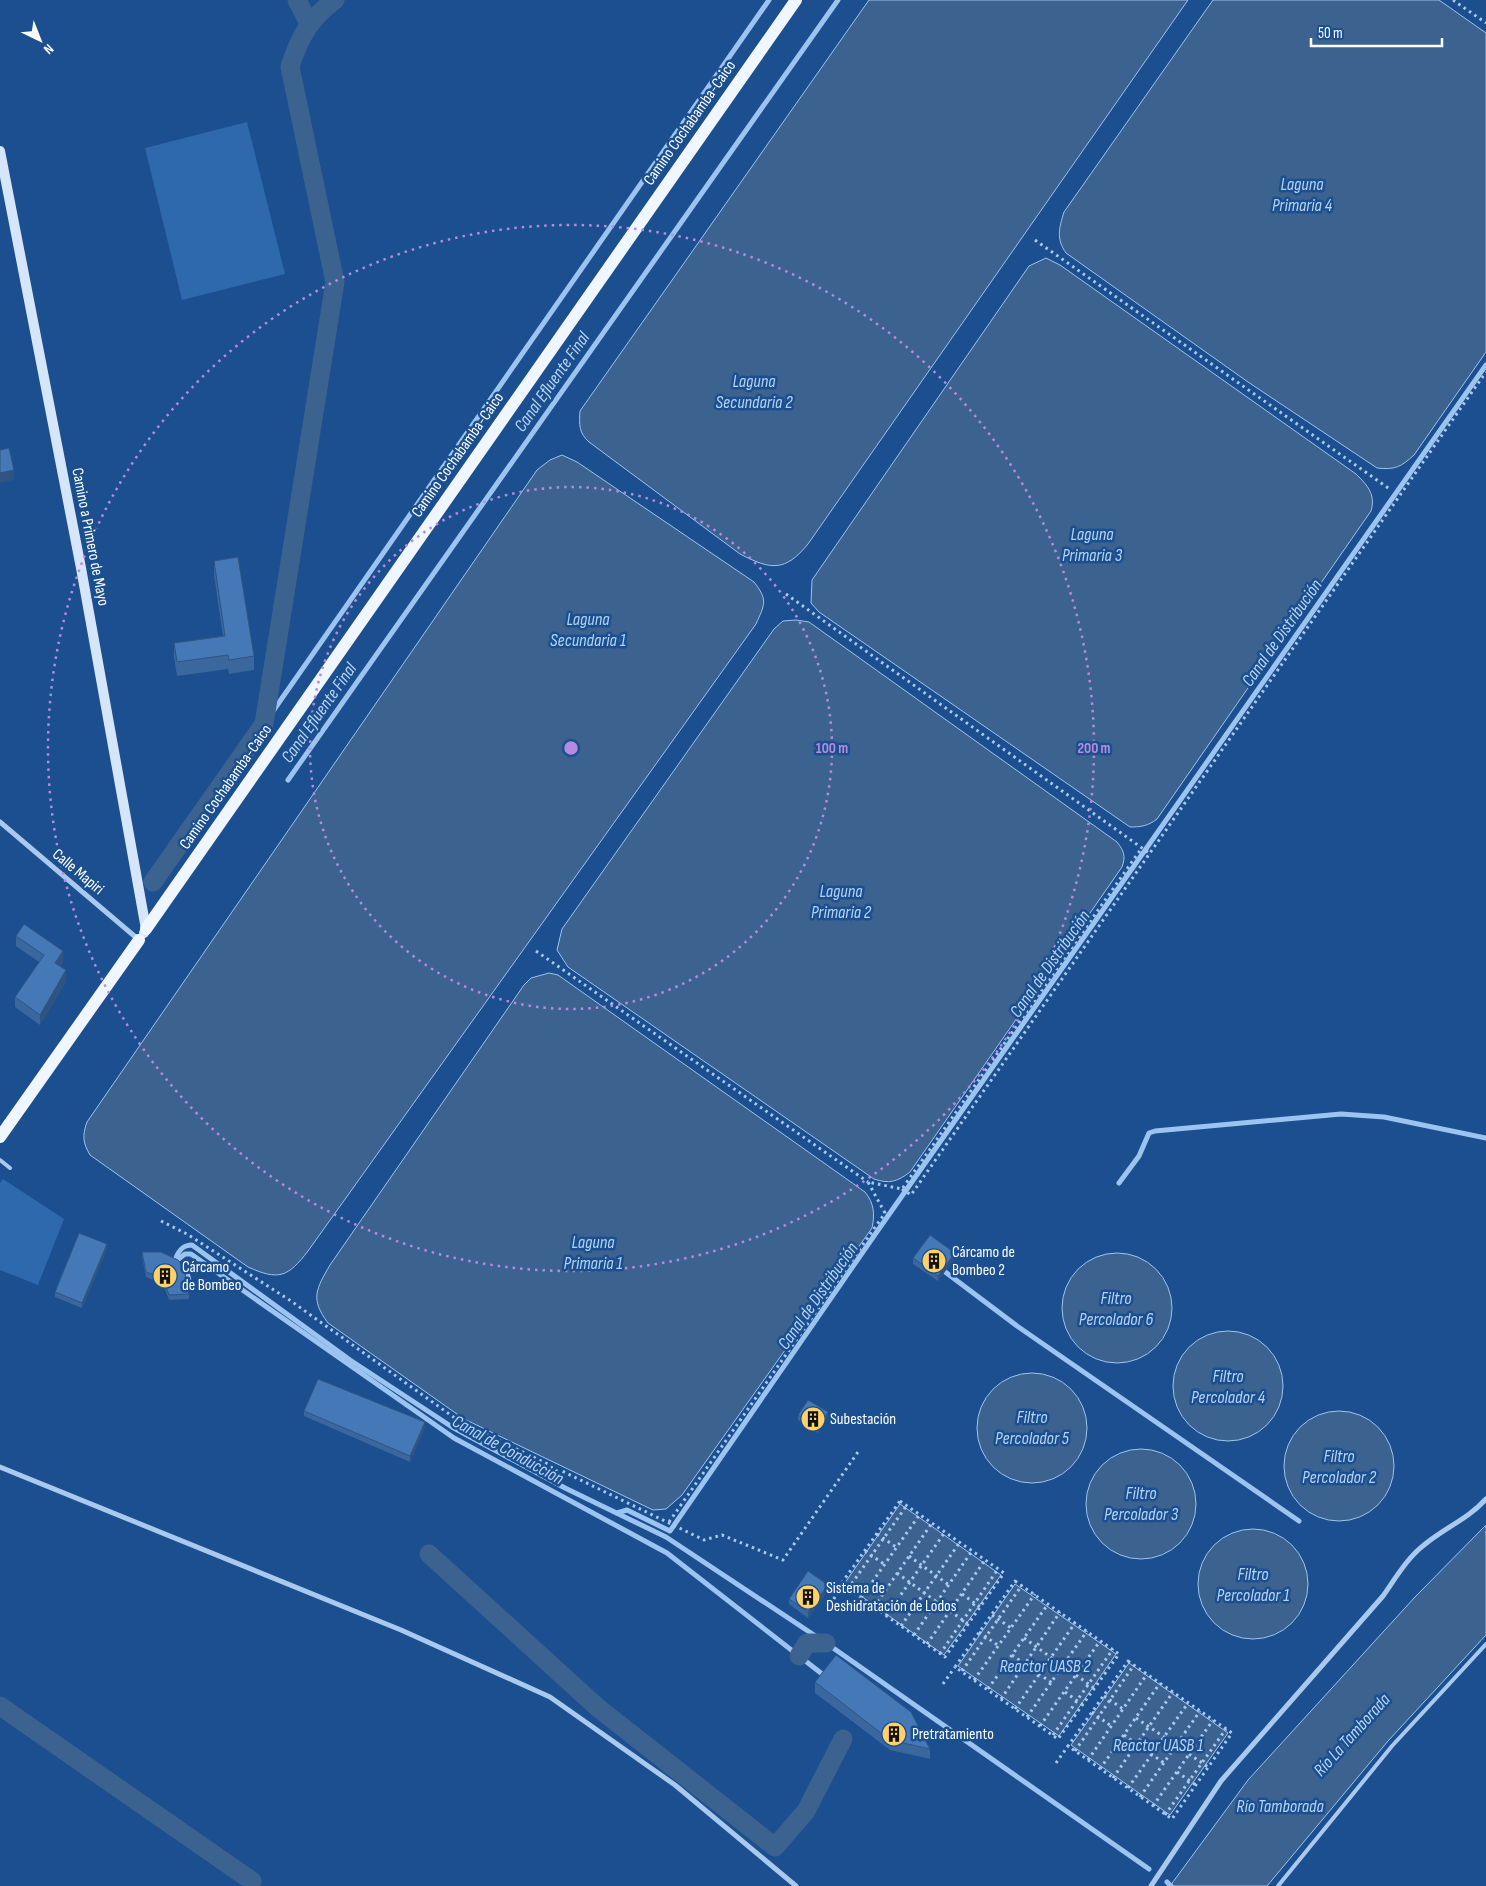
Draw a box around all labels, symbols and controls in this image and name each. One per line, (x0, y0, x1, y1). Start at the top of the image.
north arrow (15, 15, 65, 65)
scale bar (1311, 15, 1442, 47)
text: 50 m (1318, 24, 1343, 43)
text: N (40, 40, 57, 58)
street label: Camino Cochabamba-Caico (640, 57, 740, 189)
water label: Laguna Primaria 4 (1272, 174, 1333, 216)
water label: Canal Efluente Final (510, 327, 595, 436)
water label: Laguna Secundaria 2 (716, 371, 793, 413)
street label: Camino Cochabamba-Caico (408, 389, 508, 521)
street label: Camino a Primero de Mayo (67, 466, 113, 608)
water label: Laguna Primaria 3 (1062, 524, 1123, 566)
water label: Canal de Distribución (1237, 575, 1327, 691)
water label: Laguna Secundaria 1 (550, 609, 626, 651)
water label: Canal Efluente Final (277, 658, 362, 767)
street label: Camino Cochabamba-Caico (176, 721, 276, 853)
centre of rings (562, 739, 580, 757)
text: 100 m (816, 739, 848, 758)
text: 200 m (1077, 739, 1111, 758)
street label: Calle Mapiri (48, 845, 108, 899)
water label: Laguna Primaria 2 (811, 881, 872, 923)
water label: Canal de Distribución (1005, 906, 1095, 1022)
water label: Laguna Primaria 1 (563, 1232, 623, 1274)
water label: Canal de Distribución (773, 1238, 863, 1354)
place label: Cárcamo de Bombeo 2 (952, 1243, 1015, 1280)
building icon: Cárcamo de Bombeo 2 (921, 1248, 947, 1274)
place label: Cárcamo de Bombeo (182, 1258, 241, 1295)
building icon: Cárcamo de Bombeo (152, 1263, 178, 1289)
water label: Filtro Percolador 6 (1079, 1288, 1154, 1330)
water label: Filtro Percolador 4 (1191, 1366, 1266, 1408)
building icon: Subestación (800, 1406, 826, 1432)
water label: Filtro Percolador 5 (995, 1407, 1070, 1449)
place label: Subestación (830, 1410, 896, 1429)
water label: Canal de Conducción (449, 1411, 568, 1489)
water label: Filtro Percolador 2 (1302, 1446, 1377, 1488)
water label: Filtro Percolador 3 (1104, 1483, 1179, 1525)
water label: Filtro Percolador 1 (1217, 1564, 1289, 1606)
place label: Sistema de Deshidratación de Lodos (826, 1579, 957, 1616)
building icon: Sistema de Deshidratación de Lodos (795, 1584, 821, 1610)
water label: Reactor UASB 2 (999, 1656, 1091, 1677)
water label: Río La Tamborada (1309, 1689, 1395, 1781)
building icon: Pretratamiento (881, 1721, 907, 1747)
place label: Pretratamiento (912, 1725, 994, 1744)
water label: Reactor UASB 1 (1113, 1735, 1203, 1756)
water label: Río Tamborada (1236, 1796, 1324, 1817)

